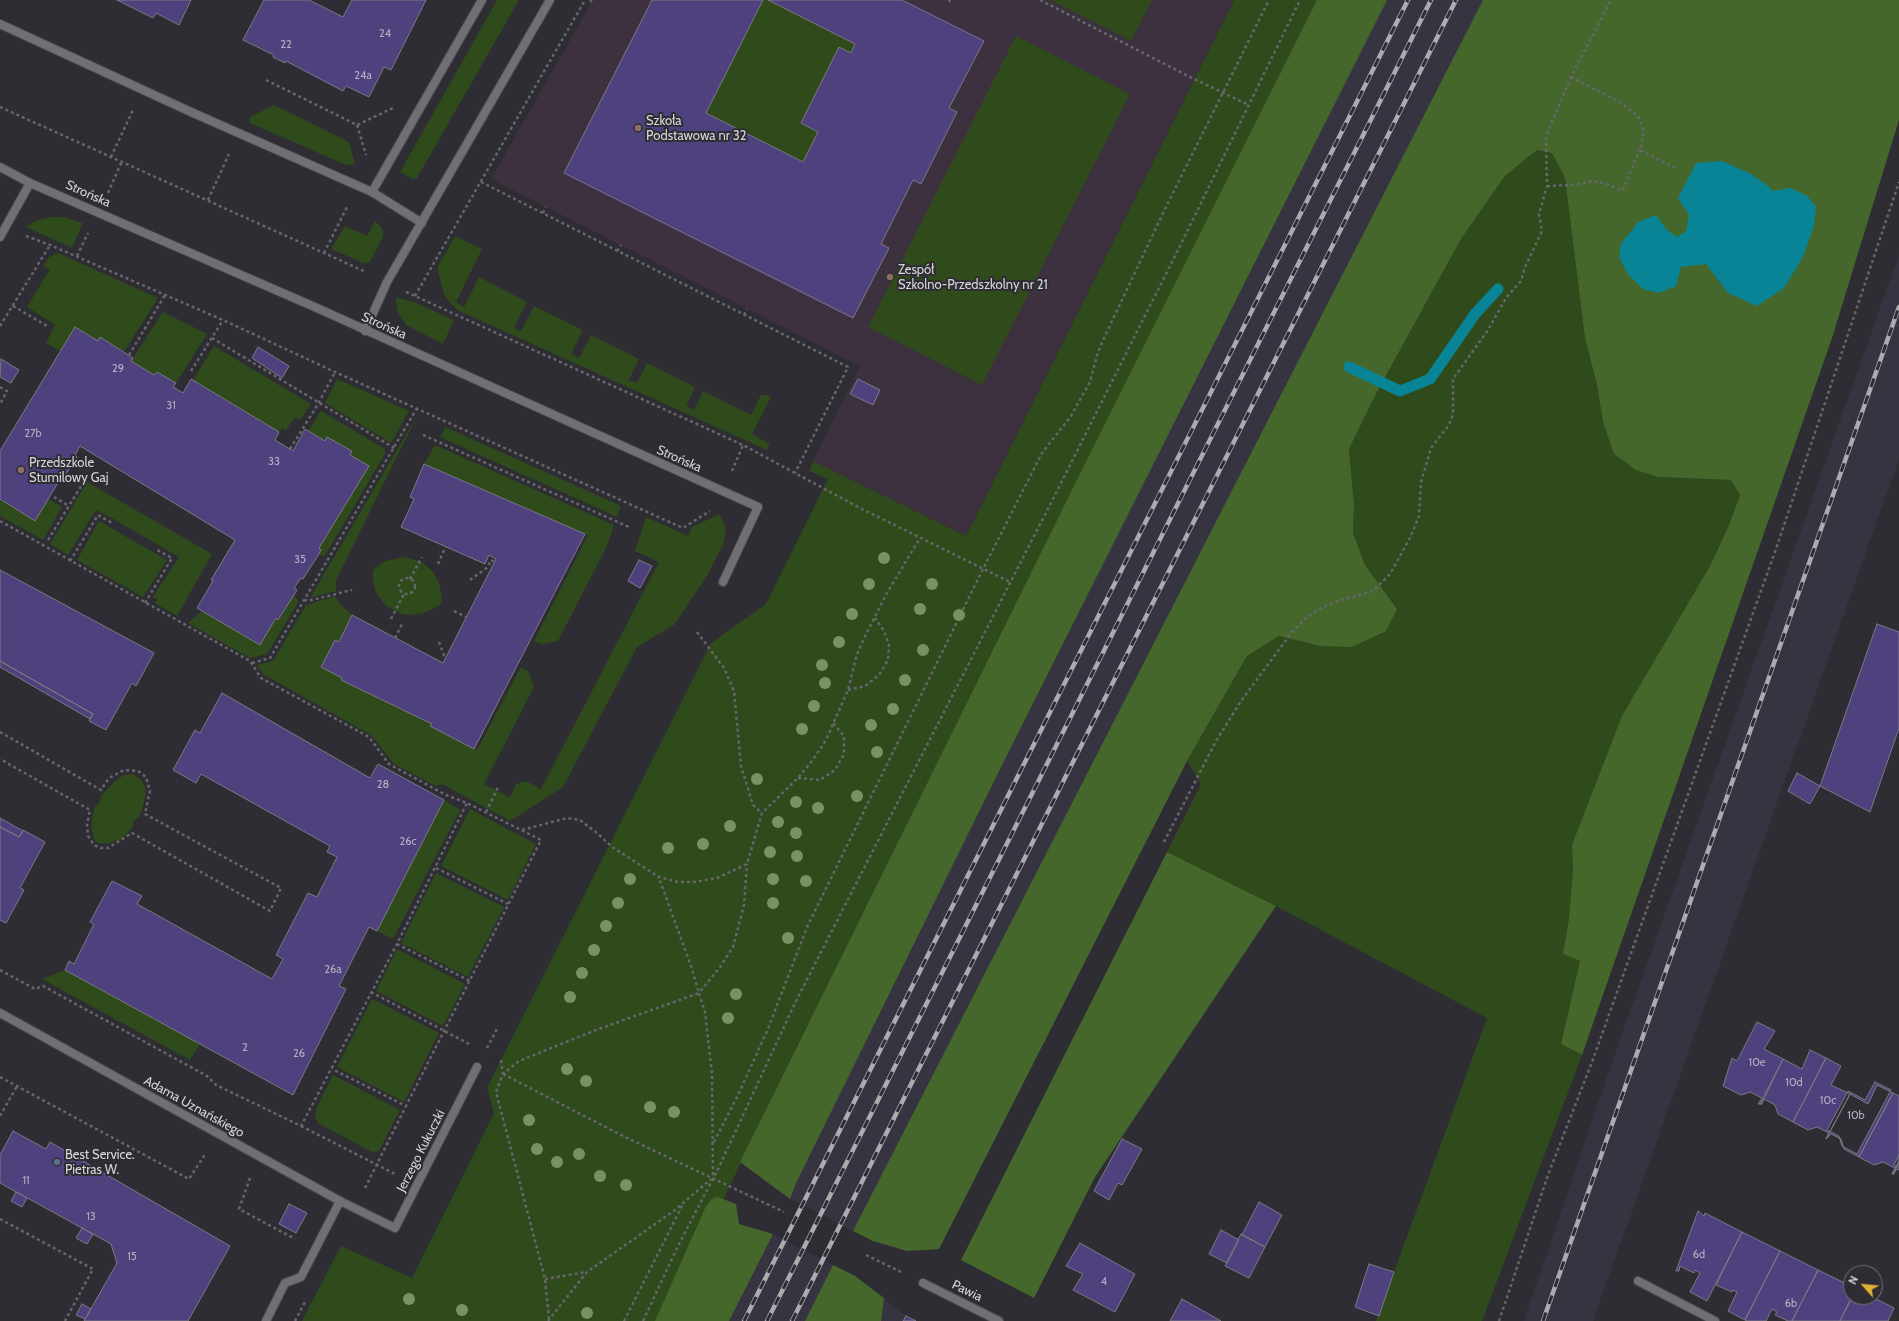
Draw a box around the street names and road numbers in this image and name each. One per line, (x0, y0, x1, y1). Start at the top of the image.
street label: Strońska (63, 177, 113, 211)
street label: Strońska (359, 309, 409, 343)
street label: Strońska (654, 442, 704, 476)
street label: Adama Uznańskiego (141, 1073, 247, 1141)
street label: Jerzego Kukuczki (394, 1107, 448, 1195)
street label: Pawia (949, 1277, 985, 1305)

